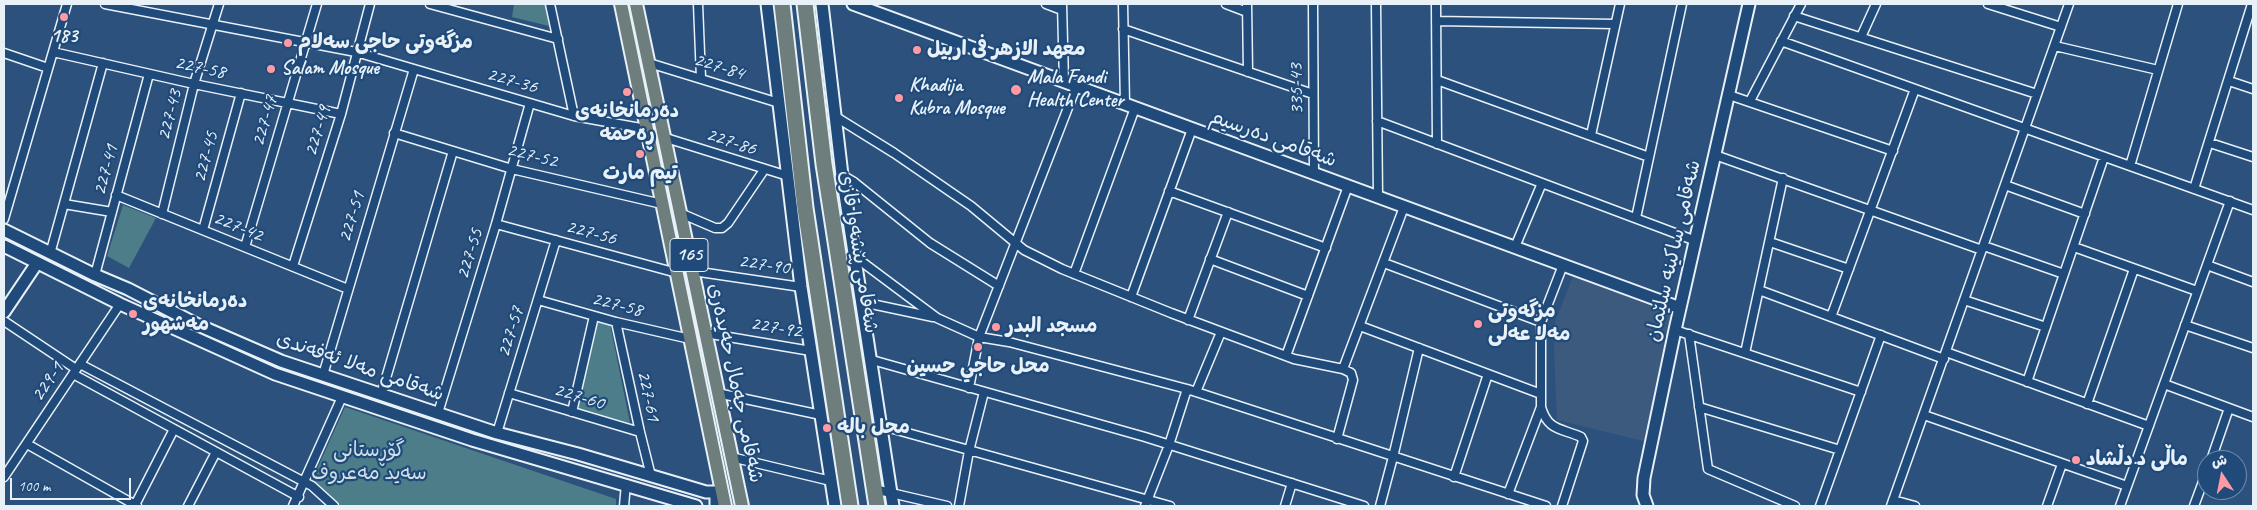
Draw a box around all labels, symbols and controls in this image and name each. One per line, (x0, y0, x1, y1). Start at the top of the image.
marker: 183 (58, 11, 70, 23)
place label: 183 (51, 25, 77, 49)
place label: مزگەوتی حاجی سەلام (298, 31, 473, 55)
marker: مزگەوتی حاجی سەلام (282, 37, 294, 49)
place label: معهد الازهر فی اربیل (927, 38, 1085, 62)
marker: معهد الازهر فی اربیل (911, 44, 923, 56)
street label: 227-84 (691, 48, 747, 86)
street label: 227-58 (172, 51, 228, 85)
place label: Salam Mosque (281, 57, 379, 81)
street label: 227-36 (484, 62, 540, 100)
marker: Salam Mosque (265, 63, 277, 75)
street label: 335-43 (1285, 63, 1309, 115)
place label: Mala Fandi Health Center (1027, 66, 1124, 113)
place label: Khadija Kubra Mosque (909, 74, 1005, 121)
marker: Mala Fandi Health Center (1009, 83, 1023, 97)
marker: دەرمانخانەی ڕەحمە (621, 86, 633, 98)
street label: 227-43 (152, 87, 188, 143)
marker: Khadija Kubra Mosque (893, 92, 905, 104)
street label: 227-47 (246, 93, 284, 149)
place label: دەرمانخانەی ڕەحمە (575, 100, 679, 147)
street label: 227-49 (299, 103, 337, 159)
street label: شەقامی دەرسیم (1206, 105, 1340, 173)
street label: 227-86 (703, 123, 759, 161)
street label: 227-45 (188, 129, 224, 185)
street label: 227-52 (504, 138, 560, 174)
street label: 227-41 (88, 142, 124, 198)
marker: تیم مارت (634, 148, 646, 160)
street label: شەقامی ساکینە سلێمان (1641, 158, 1707, 344)
place label: تیم مارت (603, 162, 677, 186)
street label: شەقامی پێشەوا قازی (833, 169, 883, 335)
street label: 227-51 (333, 189, 371, 245)
street label: 227-42 (210, 206, 266, 248)
street label: 227-56 (563, 215, 619, 251)
street label: 227-55 (451, 226, 489, 282)
road number: 165 (670, 238, 708, 272)
street label: 227-90 (737, 249, 791, 281)
street label: شەقامی جەمال حەیدەری (702, 281, 768, 485)
street label: 227-58 (589, 287, 645, 323)
place label: دەرمانخانەی مەشهور (143, 290, 247, 337)
place label: مزگەوتی مەلا عەلی (1488, 300, 1570, 347)
street label: 227-57 (492, 304, 530, 360)
marker: دەرمانخانەی مەشهور (127, 308, 139, 320)
street label: 227-92 (749, 312, 803, 344)
place label: مسجد البدر (1006, 315, 1097, 339)
marker: مزگەوتی مەلا عەلی (1472, 318, 1484, 330)
marker: مسجد البدر (990, 321, 1002, 333)
street label: شەقامی مەلا ئەفەندی (273, 327, 447, 407)
marker: محل حاجي حسین (972, 341, 984, 353)
place label: محل حاجي حسین (906, 355, 1050, 379)
street label: 229-1 (26, 358, 70, 406)
street label: 227-61 (631, 368, 665, 424)
street label: 227-60 (551, 378, 607, 416)
place label: محل باله (837, 416, 910, 440)
marker: محل باله (821, 422, 833, 434)
park label: گۆڕستانی سەید مەعروف (311, 439, 427, 486)
place label: ماڵی د.دڵشاد (2086, 448, 2188, 472)
north arrow (2197, 450, 2247, 500)
text: ش (2210, 451, 2228, 471)
marker: ماڵی د.دڵشاد (2070, 454, 2082, 466)
scale bar (12, 468, 134, 500)
text: 100 m (18, 477, 50, 496)

